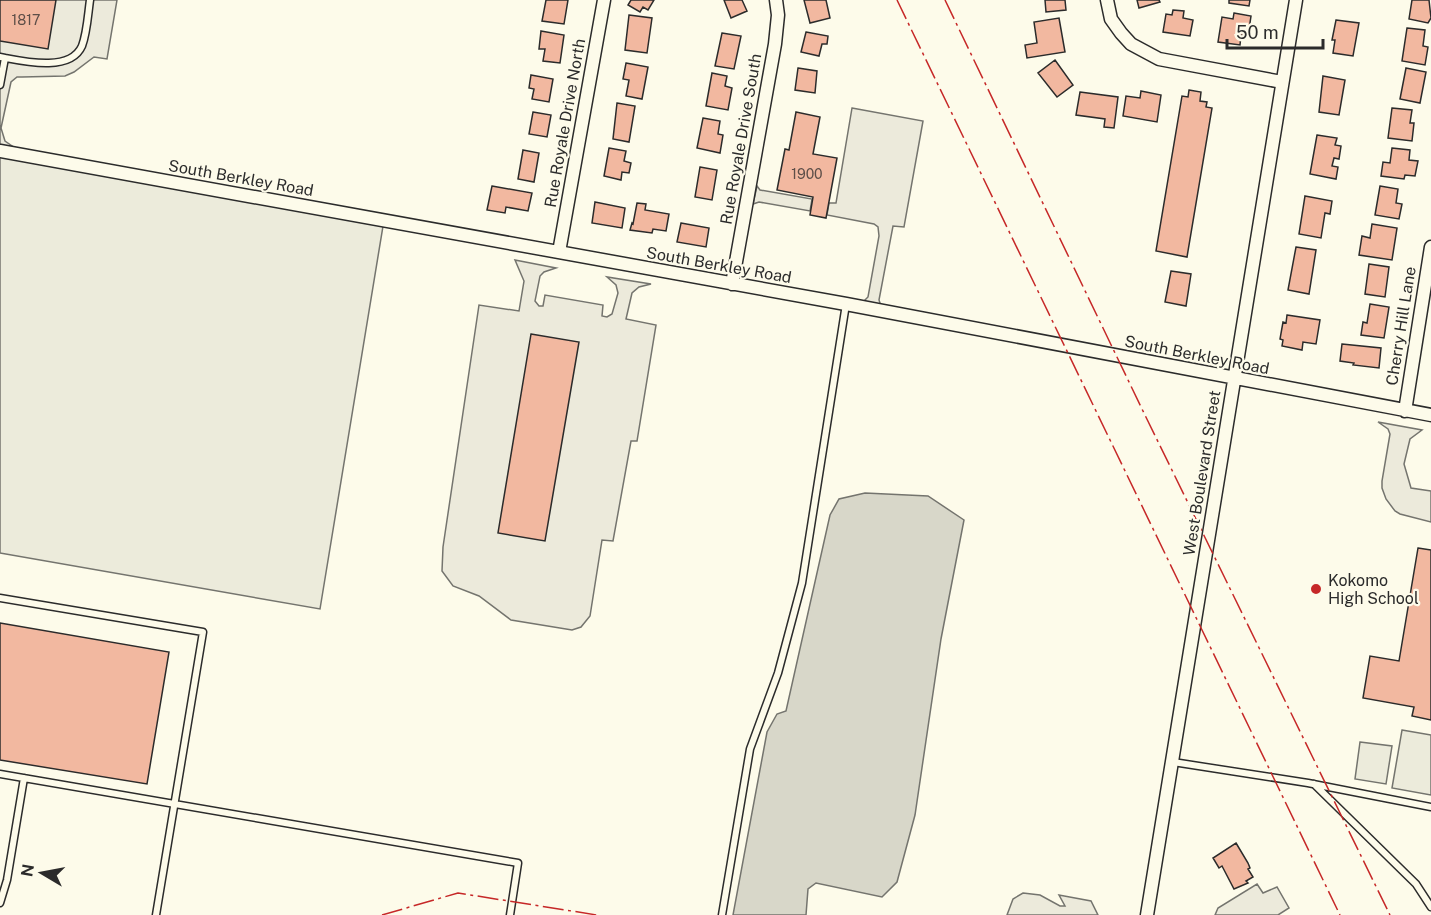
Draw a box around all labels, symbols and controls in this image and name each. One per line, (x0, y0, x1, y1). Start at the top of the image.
house number: 1817 (12, 12, 40, 28)
scale bar (1227, 12, 1323, 50)
text: 50 m (1236, 22, 1279, 43)
street label: Rue Royale Drive North (541, 37, 589, 209)
street label: Rue Royale Drive South (717, 52, 765, 226)
street label: South Berkley Road (167, 156, 315, 200)
house number: 1900 (791, 166, 823, 182)
street label: South Berkley Road (645, 243, 793, 287)
street label: Cherry Hill Lane (1382, 265, 1420, 387)
street label: South Berkley Road (1123, 332, 1271, 378)
street label: West Boulevard Street (1180, 389, 1224, 557)
place label: Kokomo High School (1328, 571, 1419, 608)
marker: Kokomo High School (1309, 582, 1323, 596)
north arrow (12, 843, 72, 903)
text: N (17, 863, 38, 878)

